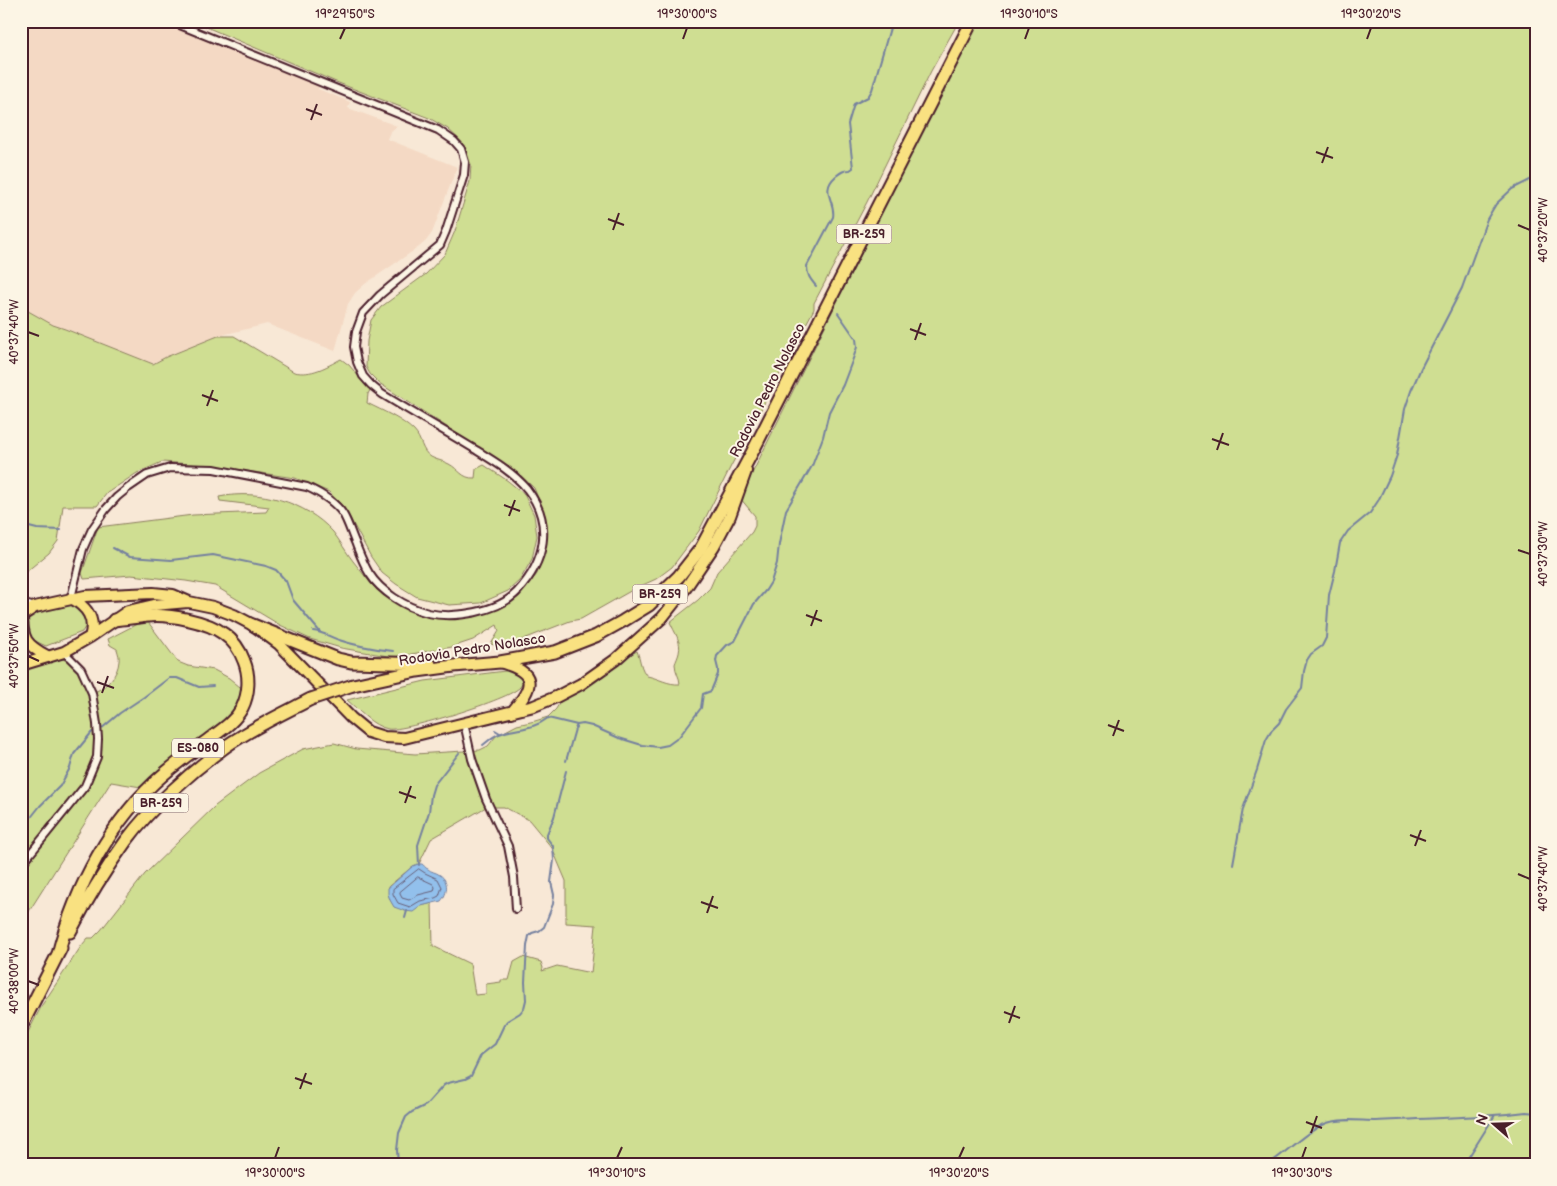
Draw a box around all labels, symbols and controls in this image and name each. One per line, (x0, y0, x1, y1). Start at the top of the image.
text: 19°29'50"S (315, 7, 375, 22)
text: 19°30'00"S (657, 7, 717, 22)
text: 19°30'10"S (1000, 7, 1058, 22)
text: 19°30'20"S (1341, 7, 1401, 22)
text: 40°37'20"W (1536, 197, 1551, 263)
road number: BR-259 (836, 224, 892, 243)
text: 40°37'40"W (7, 299, 22, 365)
street label: Rodovia Pedro Nolasco (726, 320, 809, 460)
text: 40°37'30"W (1536, 521, 1551, 587)
road number: BR-259 (632, 584, 688, 604)
text: 40°37'50"W (7, 623, 22, 689)
street label: Rodovia Pedro Nolasco (397, 629, 547, 669)
road number: ES-080 (172, 738, 224, 758)
road number: BR-259 (134, 794, 188, 812)
text: 40°37'40"W (1536, 846, 1551, 912)
text: 40°38'00"W (7, 948, 22, 1014)
north arrow (1470, 1098, 1520, 1148)
text: N (1472, 1112, 1492, 1128)
text: 19°30'00"S (245, 1166, 305, 1181)
text: 19°30'10"S (588, 1166, 646, 1181)
text: 19°30'20"S (929, 1166, 989, 1181)
text: 19°30'30"S (1272, 1166, 1332, 1181)

